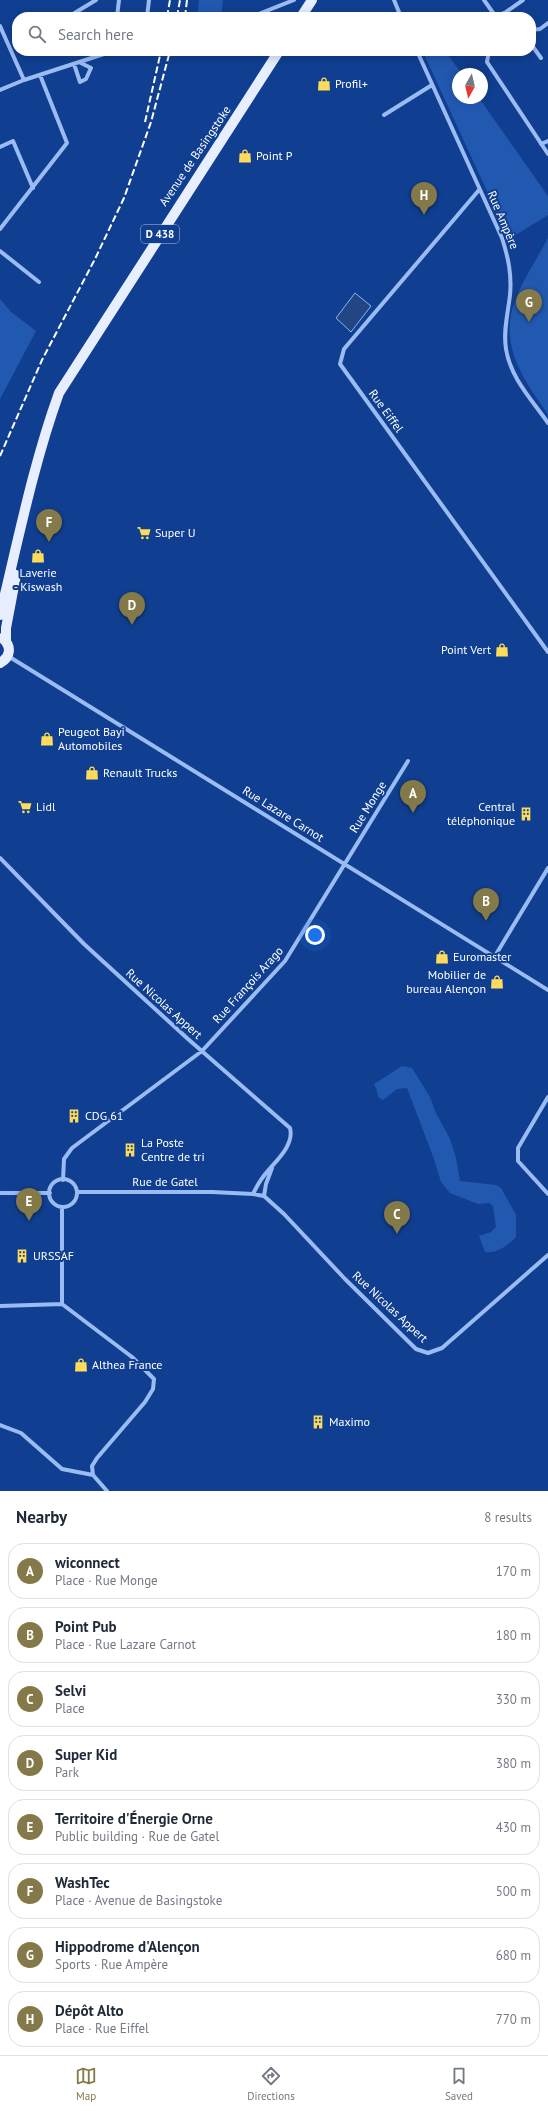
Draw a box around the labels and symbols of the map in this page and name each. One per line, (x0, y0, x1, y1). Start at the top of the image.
north arrow (452, 68, 488, 104)
shop icon: Profil+ (316, 76, 332, 92)
place label: Profil+ (335, 76, 368, 91)
street label: Avenue de Basingstoke (155, 103, 234, 209)
shop icon: Point P (237, 148, 253, 164)
place label: Point P (256, 148, 293, 163)
pin: H (411, 182, 437, 215)
street label: Rue Ampère (484, 188, 522, 251)
road number: D 438 (141, 225, 179, 243)
pin: G (516, 289, 542, 322)
street label: Rue Eiffel (366, 386, 407, 436)
pin: F (36, 509, 62, 542)
supermarket icon: Super U (136, 525, 152, 541)
place label: Super U (155, 525, 196, 540)
shop icon: Laverie - Kiswash (30, 548, 46, 564)
place label: Laverie - Kiswash (14, 565, 62, 594)
pin: D (119, 592, 145, 625)
place label: Point Vert (441, 642, 491, 657)
shop icon: Point Vert (494, 642, 510, 658)
place label: Peugeot Bayi Automobiles (58, 724, 125, 753)
shop icon: Peugeot Bayi Automobiles (39, 731, 55, 747)
shop icon: Renault Trucks (84, 765, 100, 781)
place label: Renault Trucks (103, 765, 177, 780)
street label: Rue Monge (346, 778, 389, 835)
pin: A (400, 780, 426, 813)
street label: Rue Lazare Carnot (240, 783, 327, 845)
supermarket icon: Lidl (17, 799, 33, 815)
place label: Lidl (36, 799, 56, 814)
place label: Central téléphonique (447, 799, 515, 828)
building icon: Central téléphonique (518, 806, 534, 822)
pin: B (473, 888, 499, 921)
your location (305, 925, 325, 945)
street label: Rue François Arago (209, 943, 286, 1026)
shop icon: Euromaster (434, 949, 450, 965)
place label: Euromaster (453, 949, 511, 964)
street label: Rue Nicolas Appert (123, 965, 206, 1042)
place label: Mobilier de bureau Alençon (406, 967, 486, 996)
shop icon: Mobilier de bureau Alençon (489, 974, 505, 990)
building icon: CDG 61 (66, 1108, 82, 1124)
place label: CDG 61 (85, 1108, 123, 1123)
place label: La Poste Centre de tri (141, 1135, 205, 1164)
building icon: La Poste Centre de tri (122, 1142, 138, 1158)
street label: Rue de Gatel (132, 1174, 198, 1189)
pin: E (16, 1188, 42, 1221)
pin: C (384, 1201, 410, 1234)
building icon: URSSAF (14, 1248, 30, 1264)
place label: URSSAF (33, 1248, 74, 1263)
street label: Rue Nicolas Appert (350, 1268, 431, 1345)
shop icon: Althea France (73, 1357, 89, 1373)
place label: Althea France (92, 1357, 162, 1372)
building icon: Maximo (310, 1414, 326, 1430)
place label: Maximo (329, 1414, 370, 1429)

